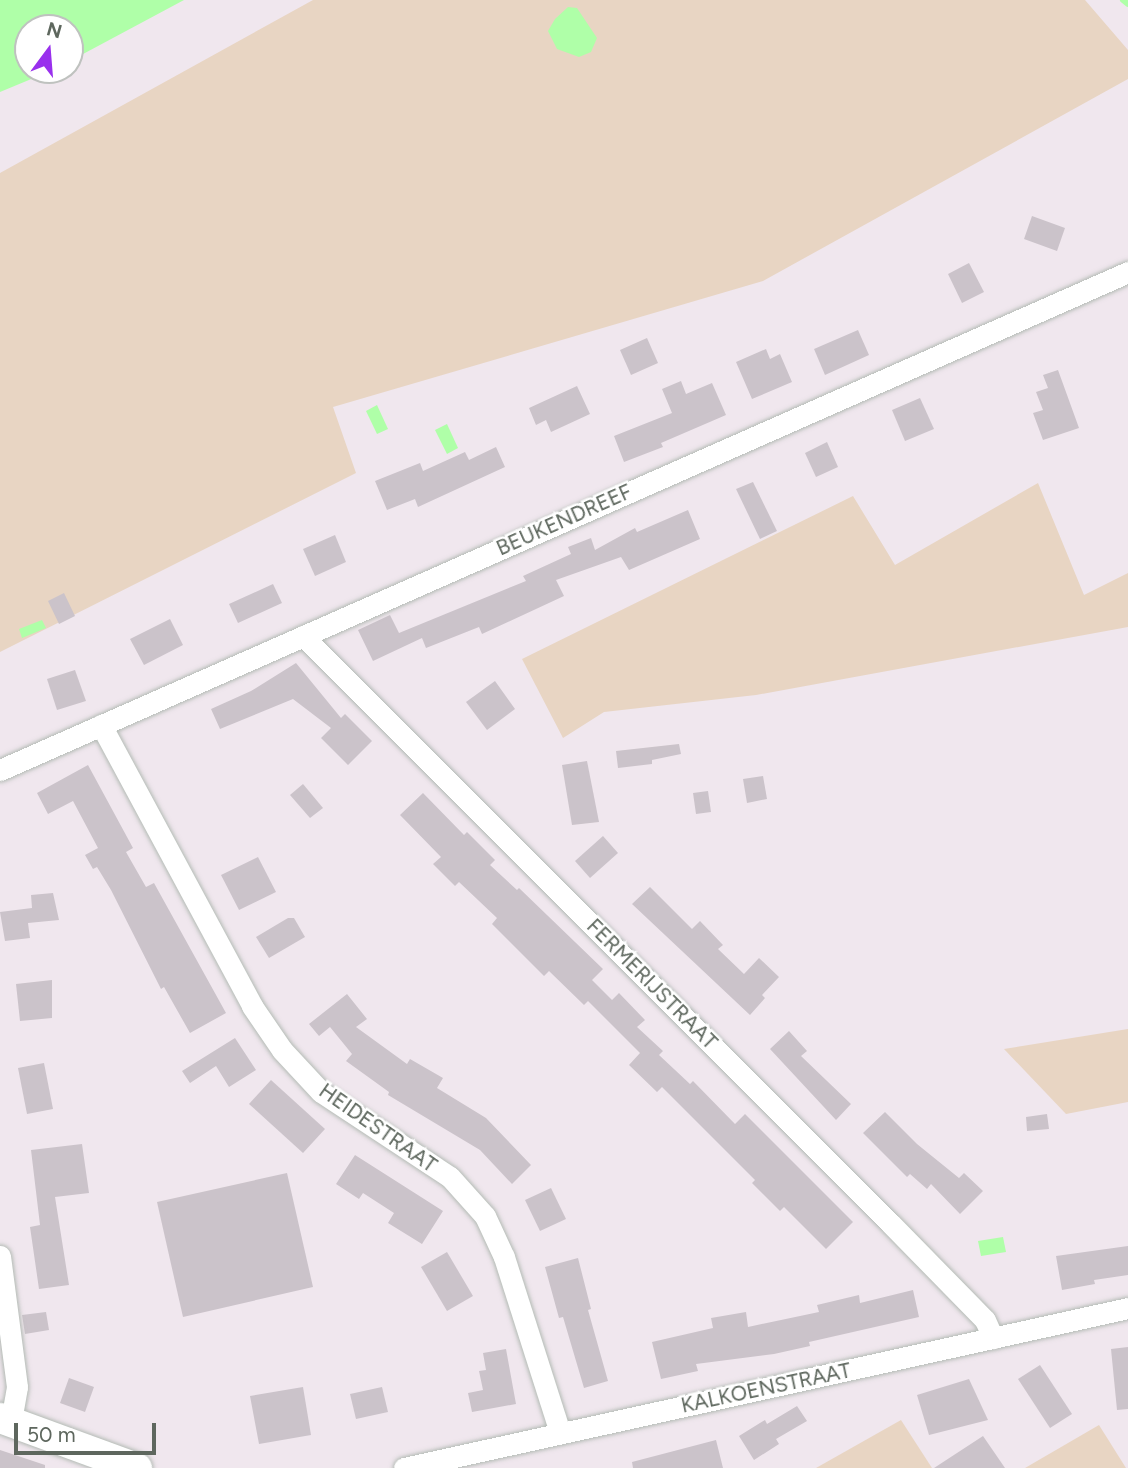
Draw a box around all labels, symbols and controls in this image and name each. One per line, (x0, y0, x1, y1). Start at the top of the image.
north arrow (14, 14, 84, 84)
text: N (44, 17, 65, 43)
street label: BEUKENDREEF (492, 479, 636, 561)
street label: FERMERIJSTRAAT (581, 913, 723, 1055)
street label: HEIDESTRAAT (314, 1078, 442, 1178)
street label: KALKOENSTRAAT (679, 1358, 853, 1418)
scale bar (18, 1408, 159, 1452)
text: 50 m (27, 1422, 76, 1447)

